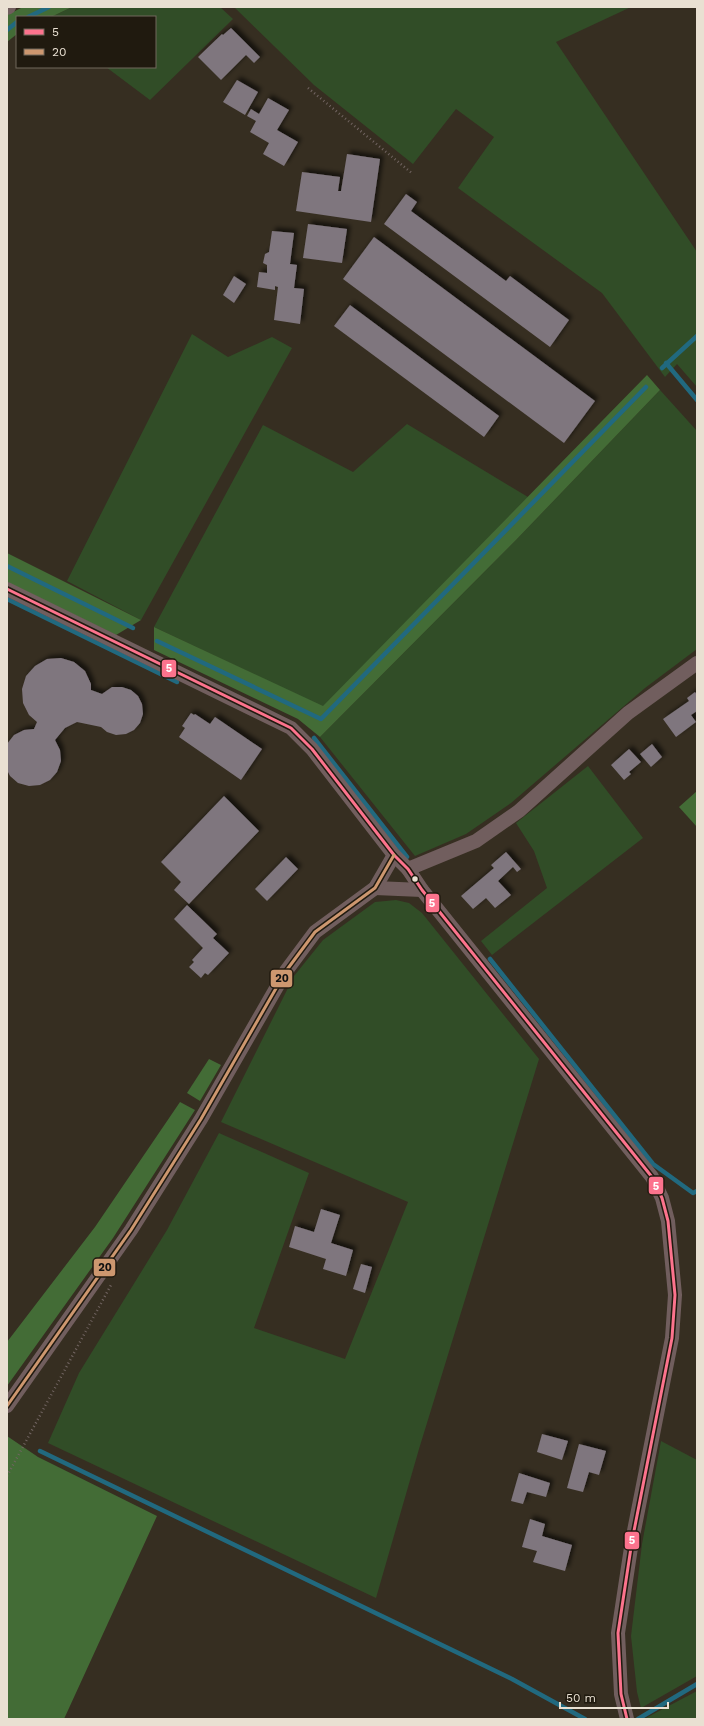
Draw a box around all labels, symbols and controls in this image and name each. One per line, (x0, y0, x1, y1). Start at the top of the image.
legend (16, 16, 156, 68)
text: 5 (52, 25, 59, 39)
text: 20 (52, 45, 66, 59)
line badge: 5 (161, 659, 177, 678)
text: 5 (166, 662, 172, 675)
unlabelled marker (410, 874, 420, 884)
line badge: 5 (425, 893, 440, 913)
text: 5 (429, 897, 435, 910)
line badge: 20 (270, 969, 293, 988)
text: 20 (275, 972, 289, 985)
line badge: 5 (648, 1176, 664, 1195)
text: 5 (653, 1180, 659, 1193)
line badge: 20 (93, 1258, 116, 1277)
text: 20 (98, 1261, 112, 1274)
line badge: 5 (624, 1531, 640, 1550)
text: 5 (629, 1534, 635, 1547)
scale bar (560, 1684, 668, 1710)
text: 50 m (566, 1691, 596, 1705)

